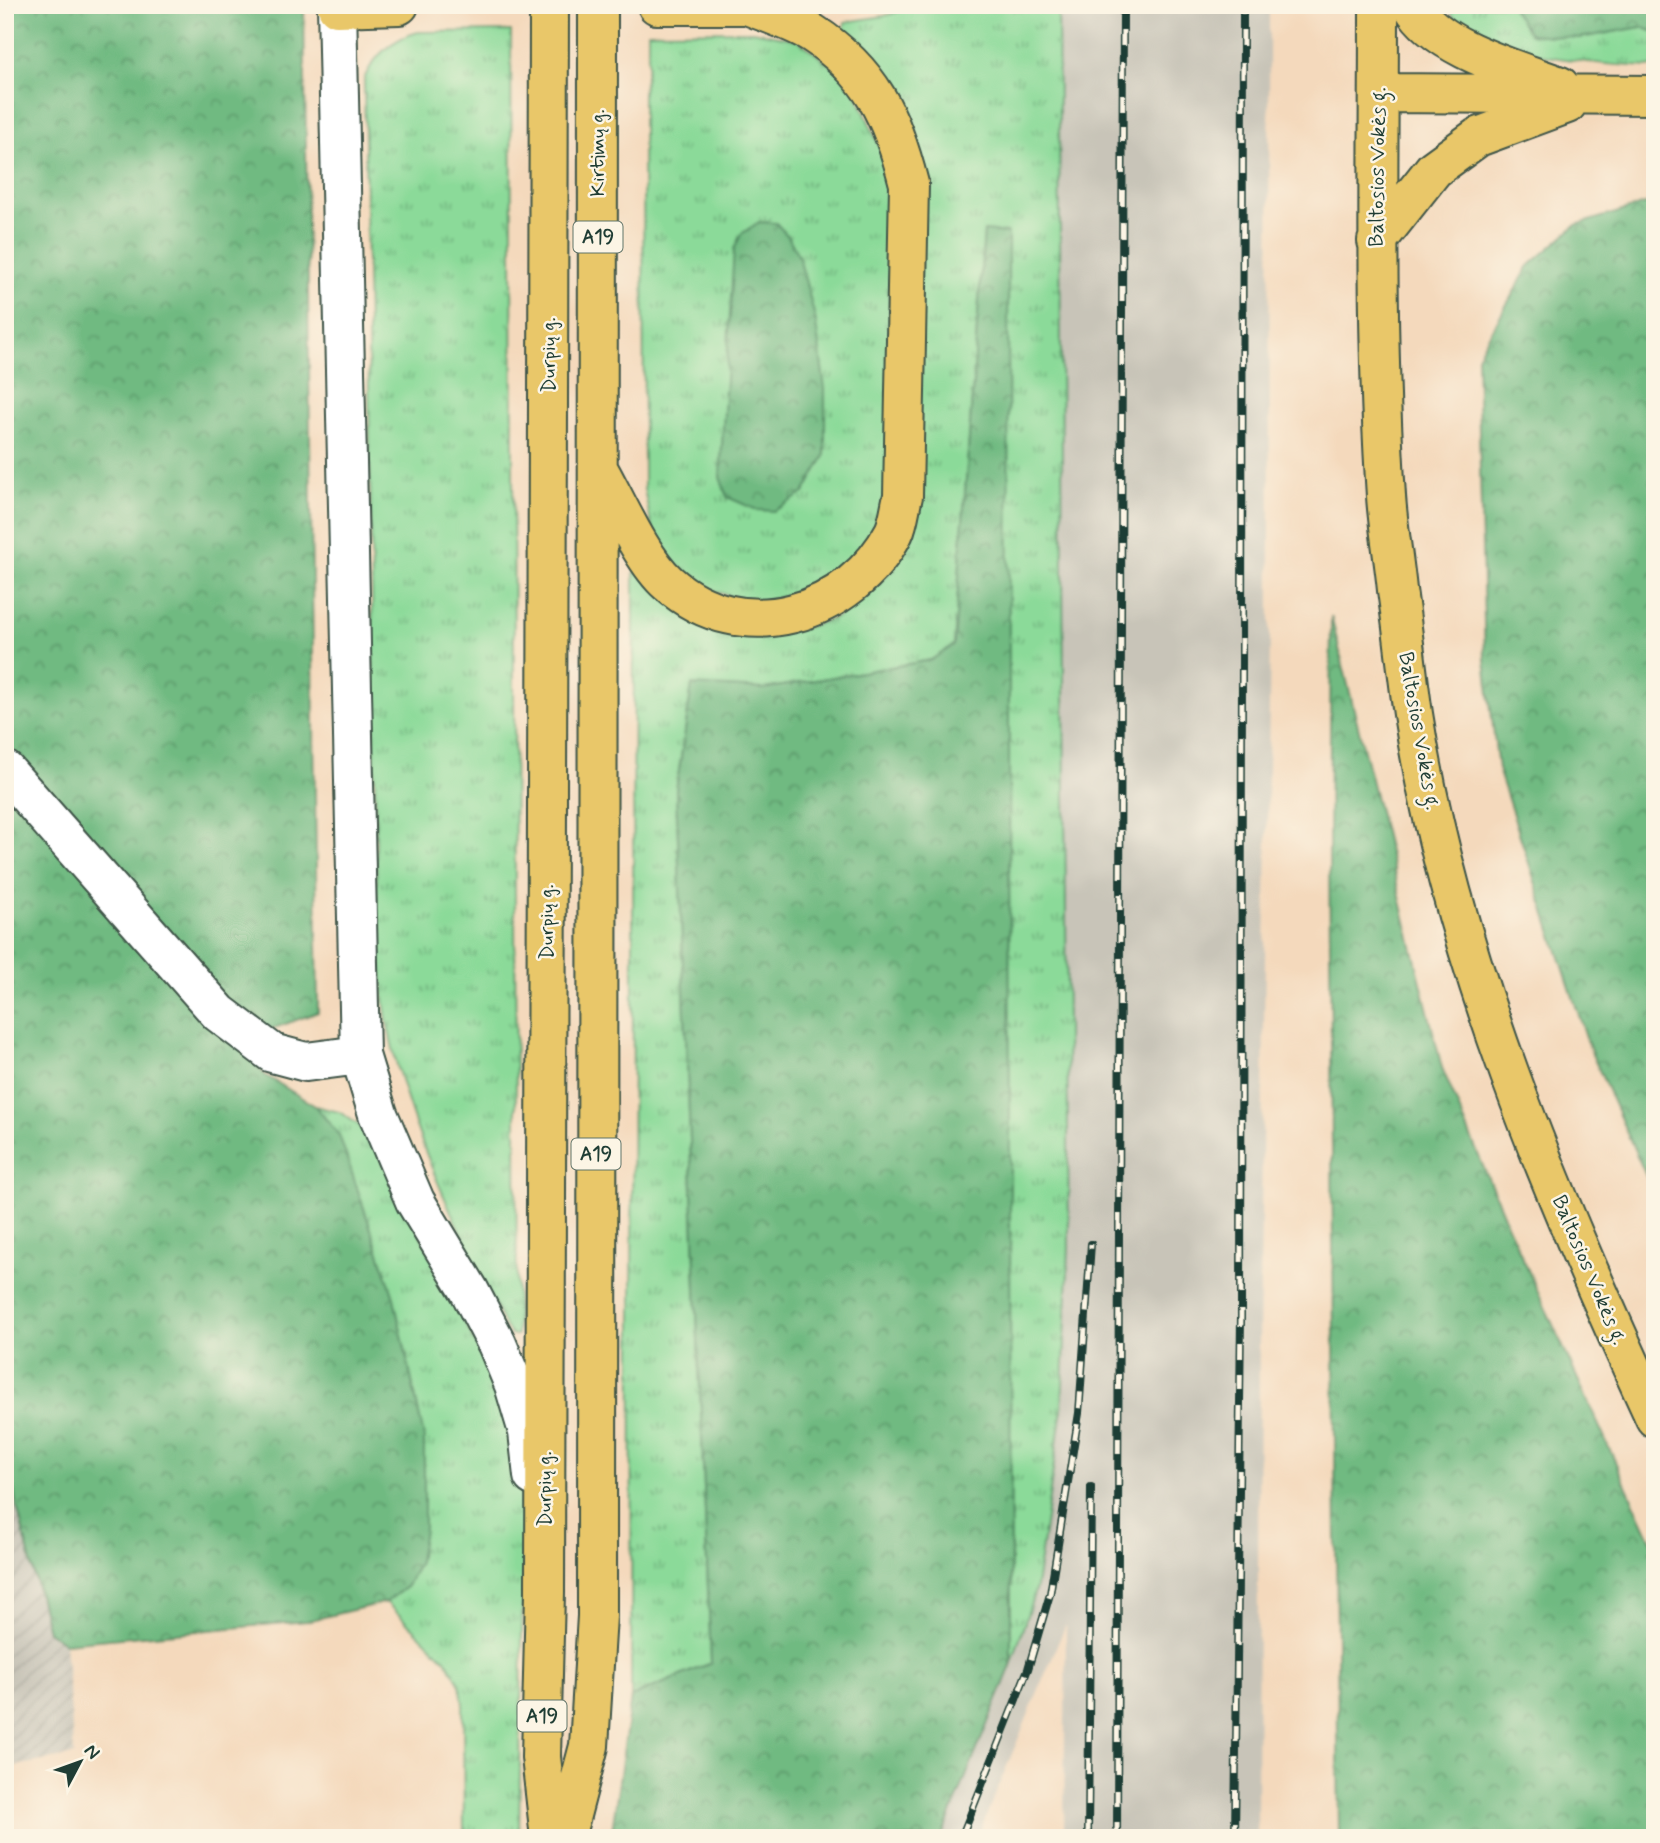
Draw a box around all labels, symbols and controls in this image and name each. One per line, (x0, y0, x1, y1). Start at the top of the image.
street label: Baltosios Vokės g. (1363, 87, 1395, 247)
street label: Kirtimų g. (584, 109, 612, 197)
road number: A19 (574, 221, 622, 252)
street label: Durpių g. (535, 317, 563, 393)
street label: Baltosios Vokės g. (1389, 650, 1447, 812)
street label: Durpių g. (533, 884, 561, 960)
road number: A19 (572, 1138, 620, 1170)
street label: Baltosios Vokės g. (1543, 1191, 1633, 1350)
street label: Durpių g. (531, 1451, 559, 1527)
road number: A19 (518, 1700, 566, 1732)
north arrow (46, 1728, 116, 1798)
text: N (78, 1739, 105, 1765)

